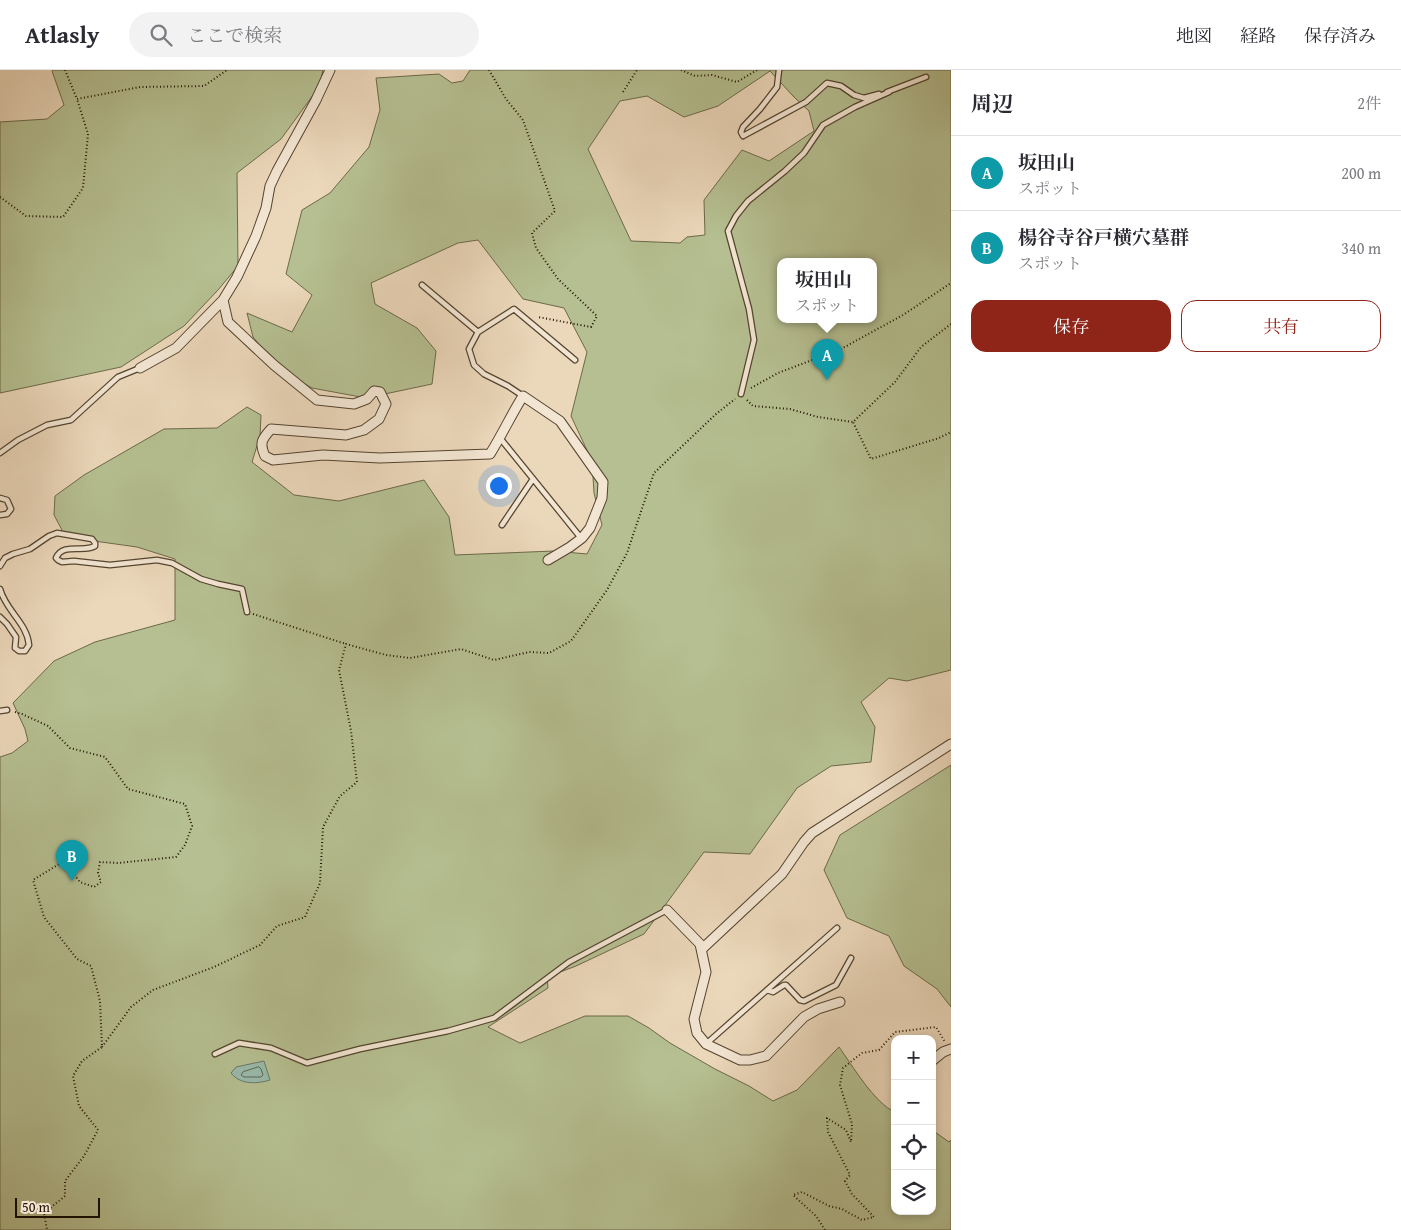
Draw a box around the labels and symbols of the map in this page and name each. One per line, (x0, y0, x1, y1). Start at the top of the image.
pin: A (811, 339, 843, 380)
your location (486, 473, 512, 499)
pin: B (56, 840, 88, 881)
scale bar (15, 1195, 100, 1218)

